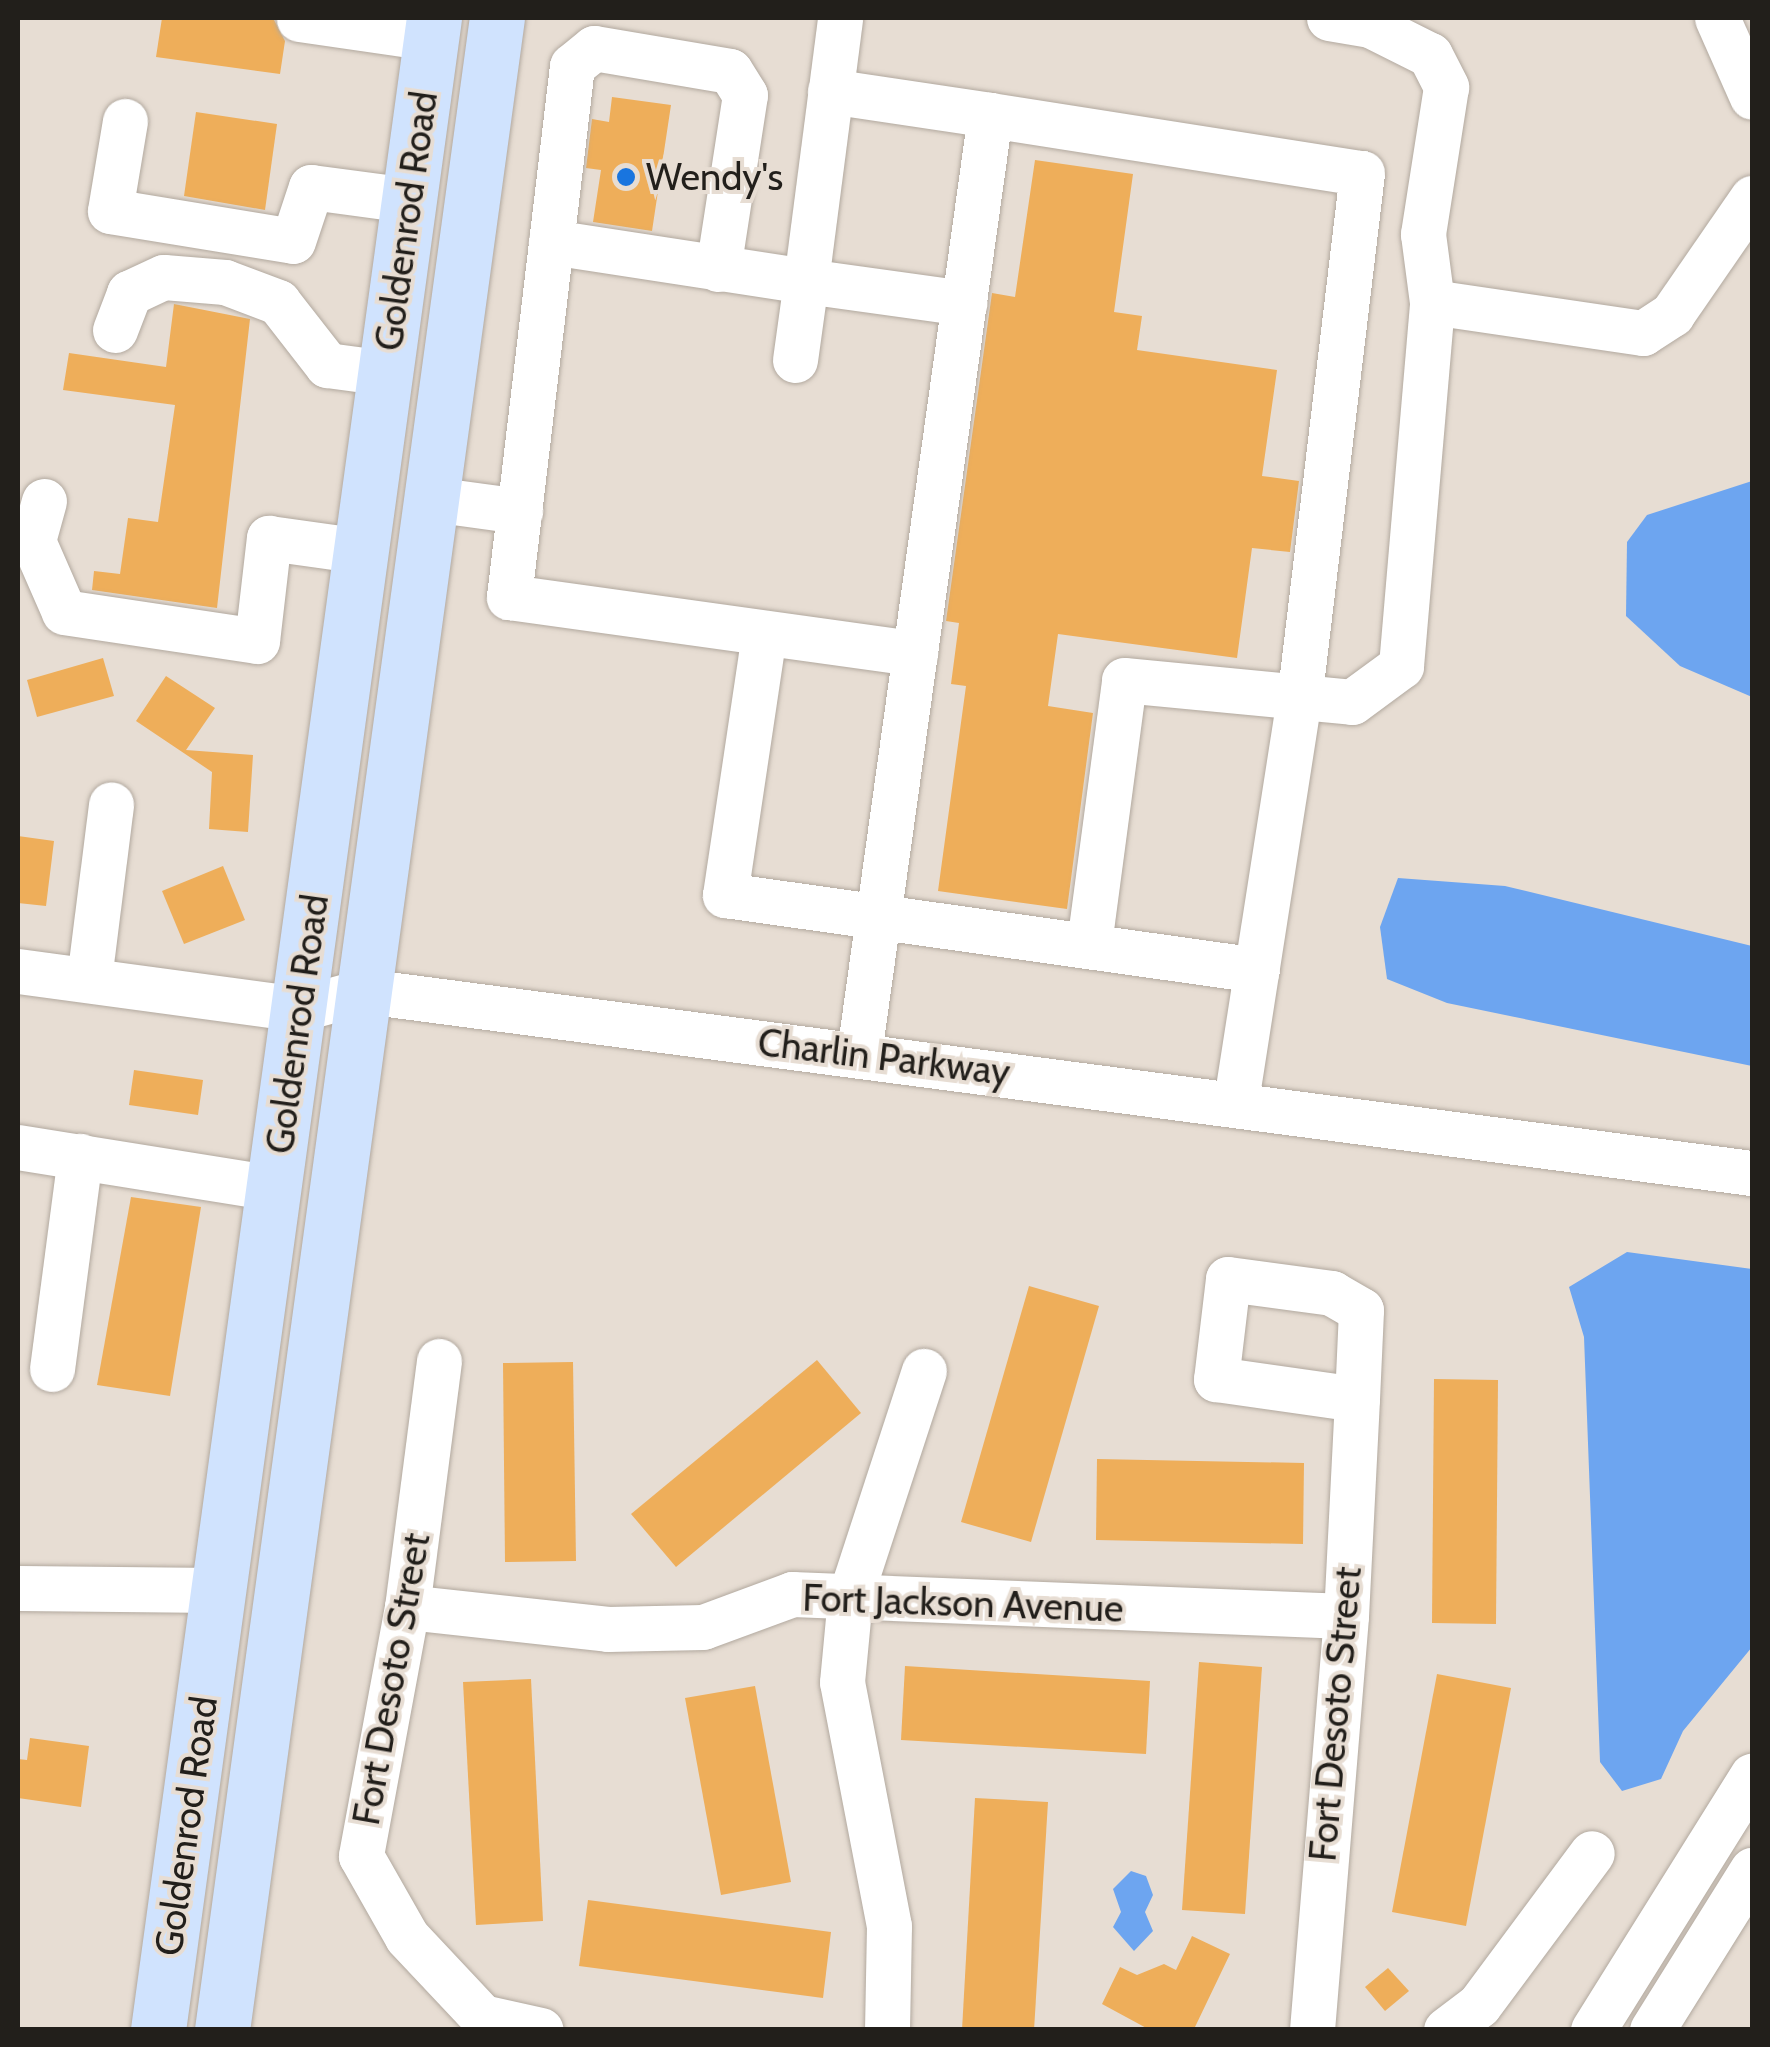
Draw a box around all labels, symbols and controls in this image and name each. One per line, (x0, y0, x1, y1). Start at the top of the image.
street label: Goldenrod Road (365, 88, 447, 354)
place label: Wendy's (646, 154, 783, 200)
marker: Wendy's (615, 166, 637, 188)
street label: Goldenrod Road (256, 891, 338, 1157)
street label: Charlin Parkway (755, 1019, 1013, 1095)
street label: Fort Desoto Street (343, 1530, 439, 1828)
street label: Fort Desoto Street (1299, 1565, 1371, 1863)
street label: Fort Jackson Avenue (802, 1575, 1124, 1631)
street label: Goldenrod Road (145, 1693, 227, 1959)

